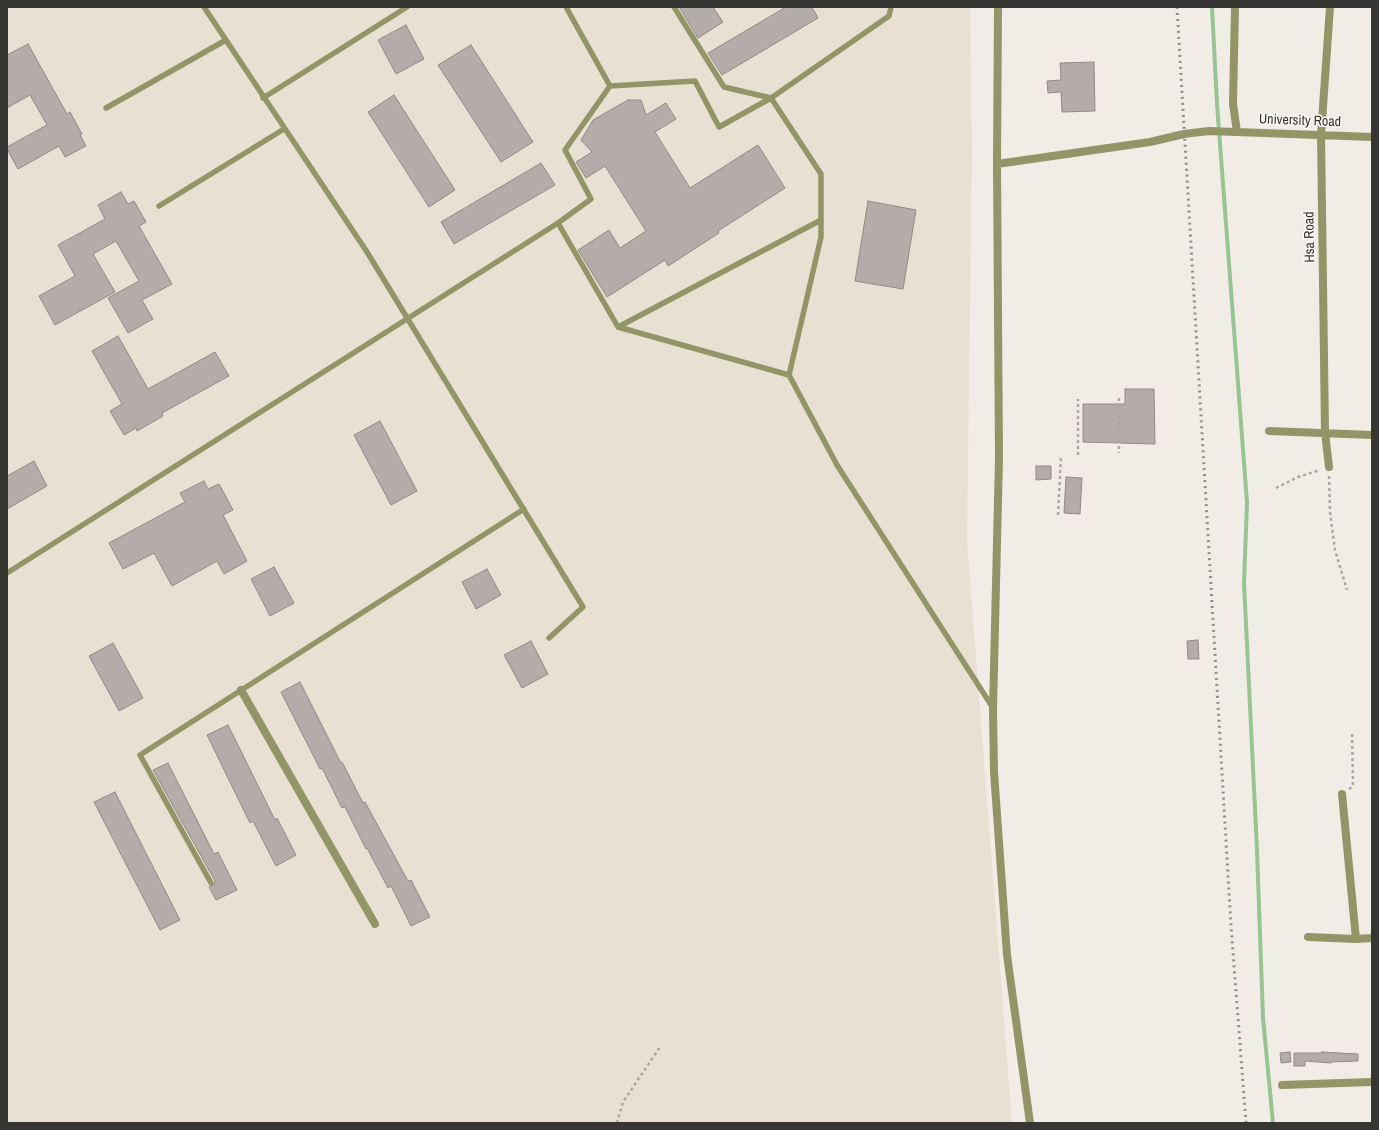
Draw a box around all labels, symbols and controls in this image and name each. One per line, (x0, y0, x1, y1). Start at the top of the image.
street label: University Road (1259, 111, 1341, 131)
street label: Hsa Road (1301, 211, 1319, 263)

